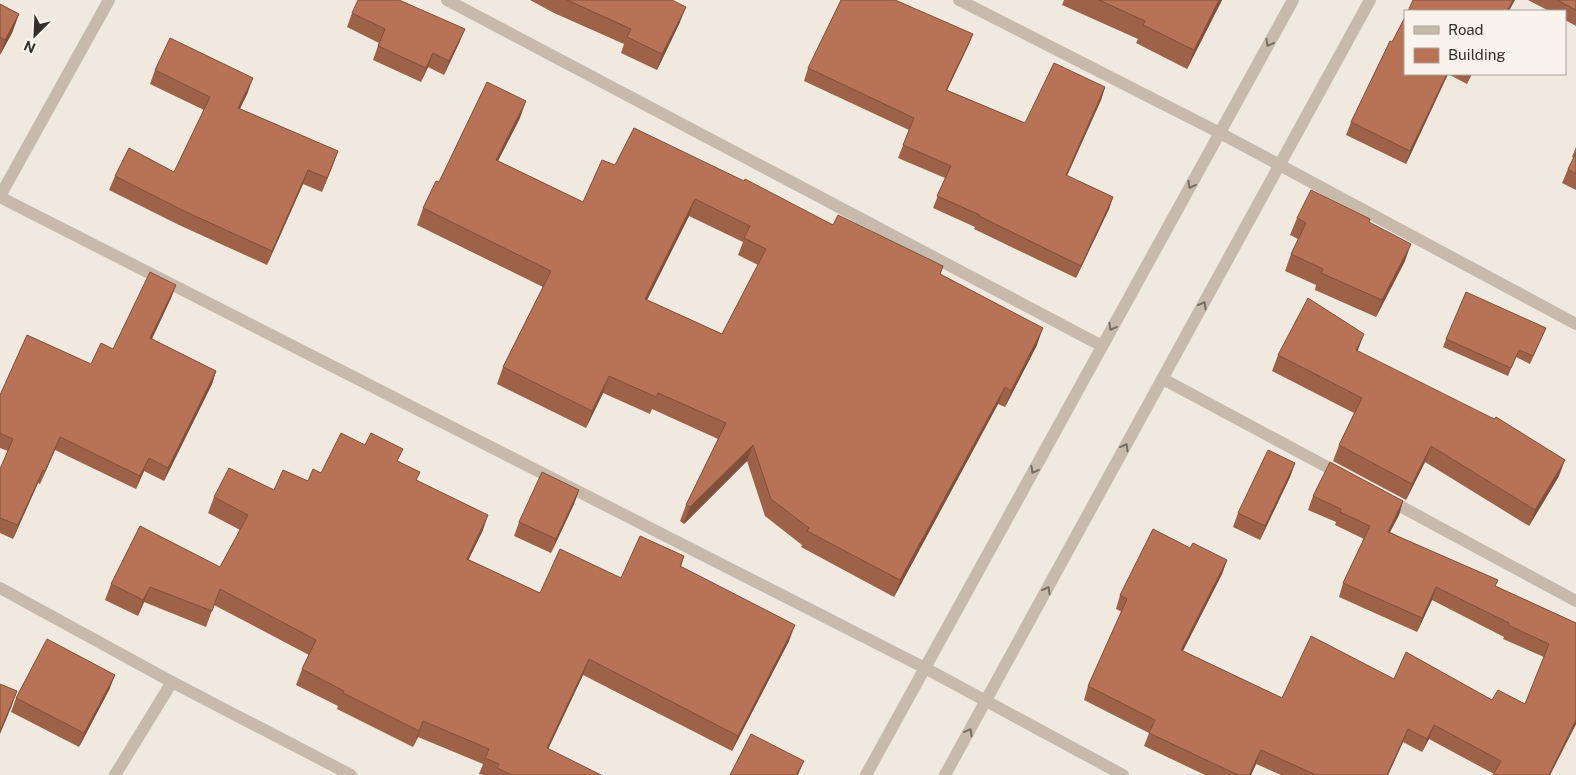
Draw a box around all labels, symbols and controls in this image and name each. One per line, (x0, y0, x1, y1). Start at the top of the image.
north arrow (10, 10, 60, 60)
legend (1404, 10, 1566, 75)
text: Road (1448, 21, 1484, 38)
text: N (21, 37, 38, 56)
one-way arrow (1265, 37, 1275, 46)
text: Building (1448, 46, 1506, 63)
one-way arrow (1187, 180, 1197, 189)
one-way arrow (1197, 301, 1207, 310)
one-way arrow (1109, 322, 1119, 331)
one-way arrow (1119, 444, 1129, 453)
one-way arrow (1030, 464, 1040, 473)
one-way arrow (1041, 586, 1051, 595)
one-way arrow (963, 729, 973, 738)

